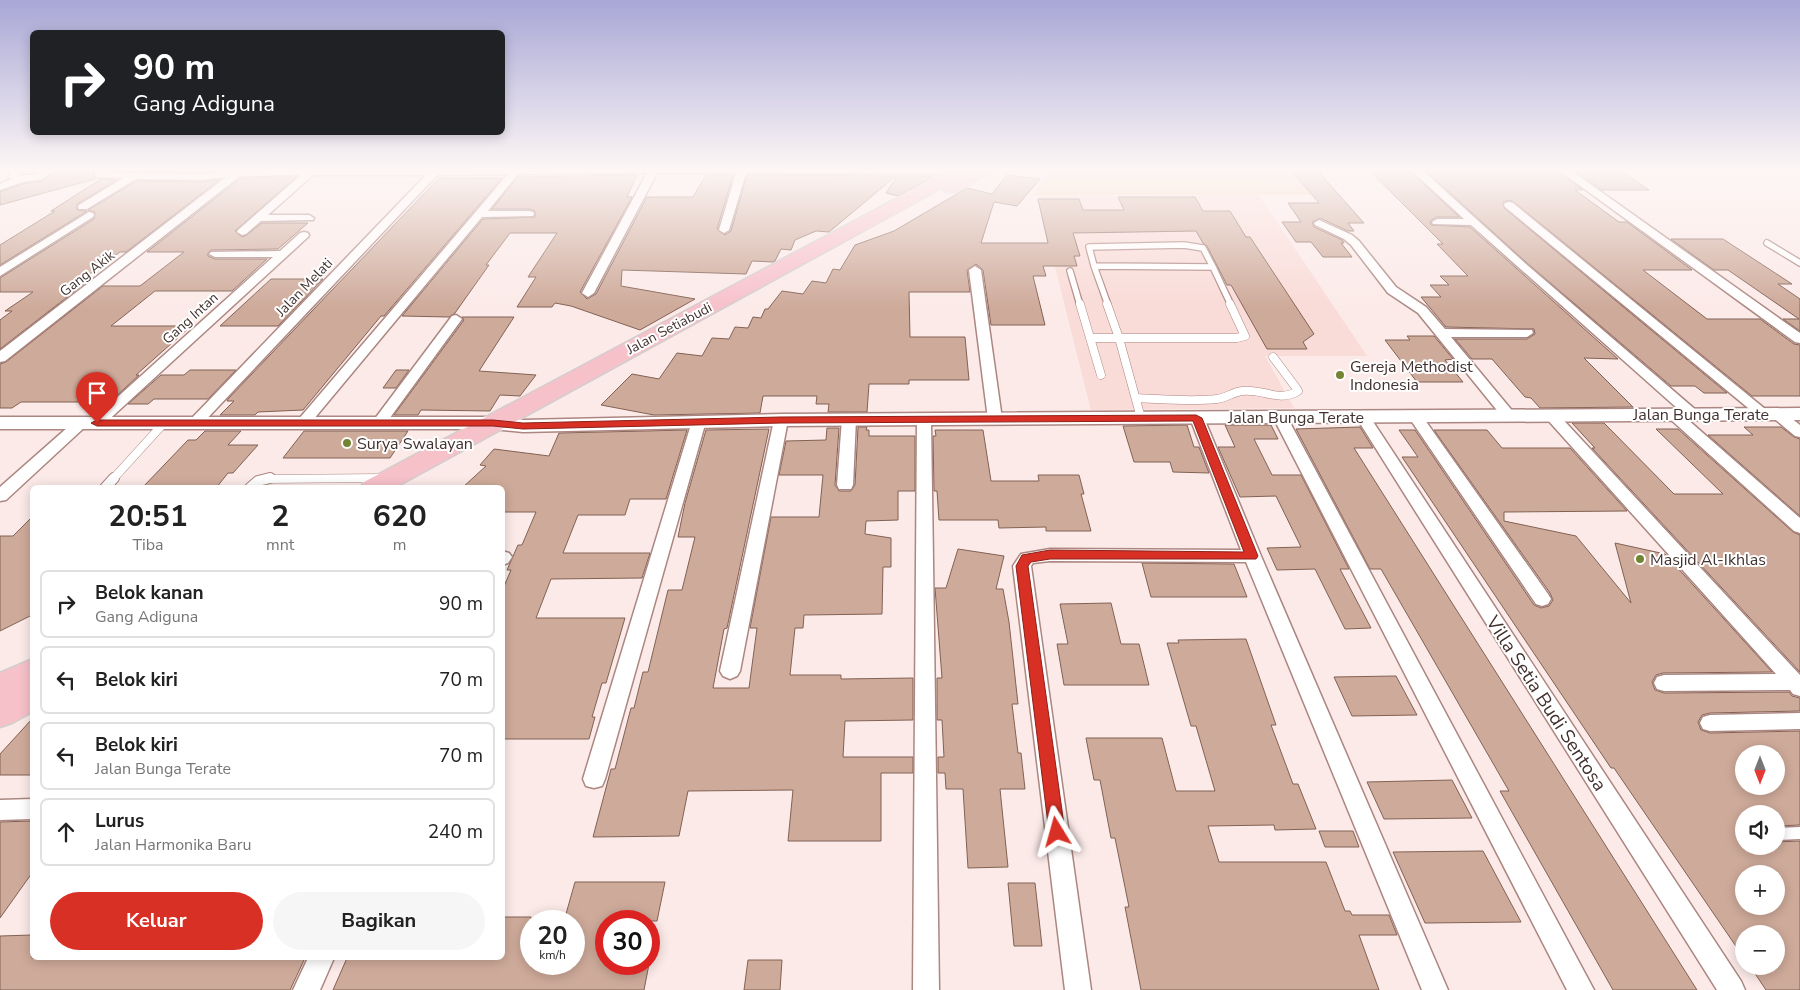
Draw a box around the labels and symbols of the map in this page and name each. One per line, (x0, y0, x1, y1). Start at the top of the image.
street label: Gang Akik (56, 245, 119, 301)
street label: Jalan Melati (271, 254, 337, 321)
street label: Gang Intan (158, 288, 222, 349)
street label: Jalan Setiabudi (622, 298, 715, 359)
place label: Gereja Methodist Indonesia (1350, 356, 1473, 396)
marker: Gereja Methodist Indonesia (1334, 369, 1346, 381)
pin (76, 372, 118, 423)
street label: Jalan Bunga Terate (1632, 404, 1769, 426)
street label: Jalan Bunga Terate (1227, 407, 1364, 429)
place label: Surya Swalayan (357, 433, 473, 455)
marker: Surya Swalayan (341, 437, 353, 449)
place label: Masjid Al-Ikhlas (1650, 549, 1766, 571)
marker: Masjid Al-Ikhlas (1634, 553, 1646, 565)
street label: Villa Setia Budi Sentosa (1479, 610, 1613, 796)
north arrow (1735, 745, 1785, 795)
position arrow (1030, 805, 1082, 857)
speed limit sign: 30 (595, 910, 660, 975)

